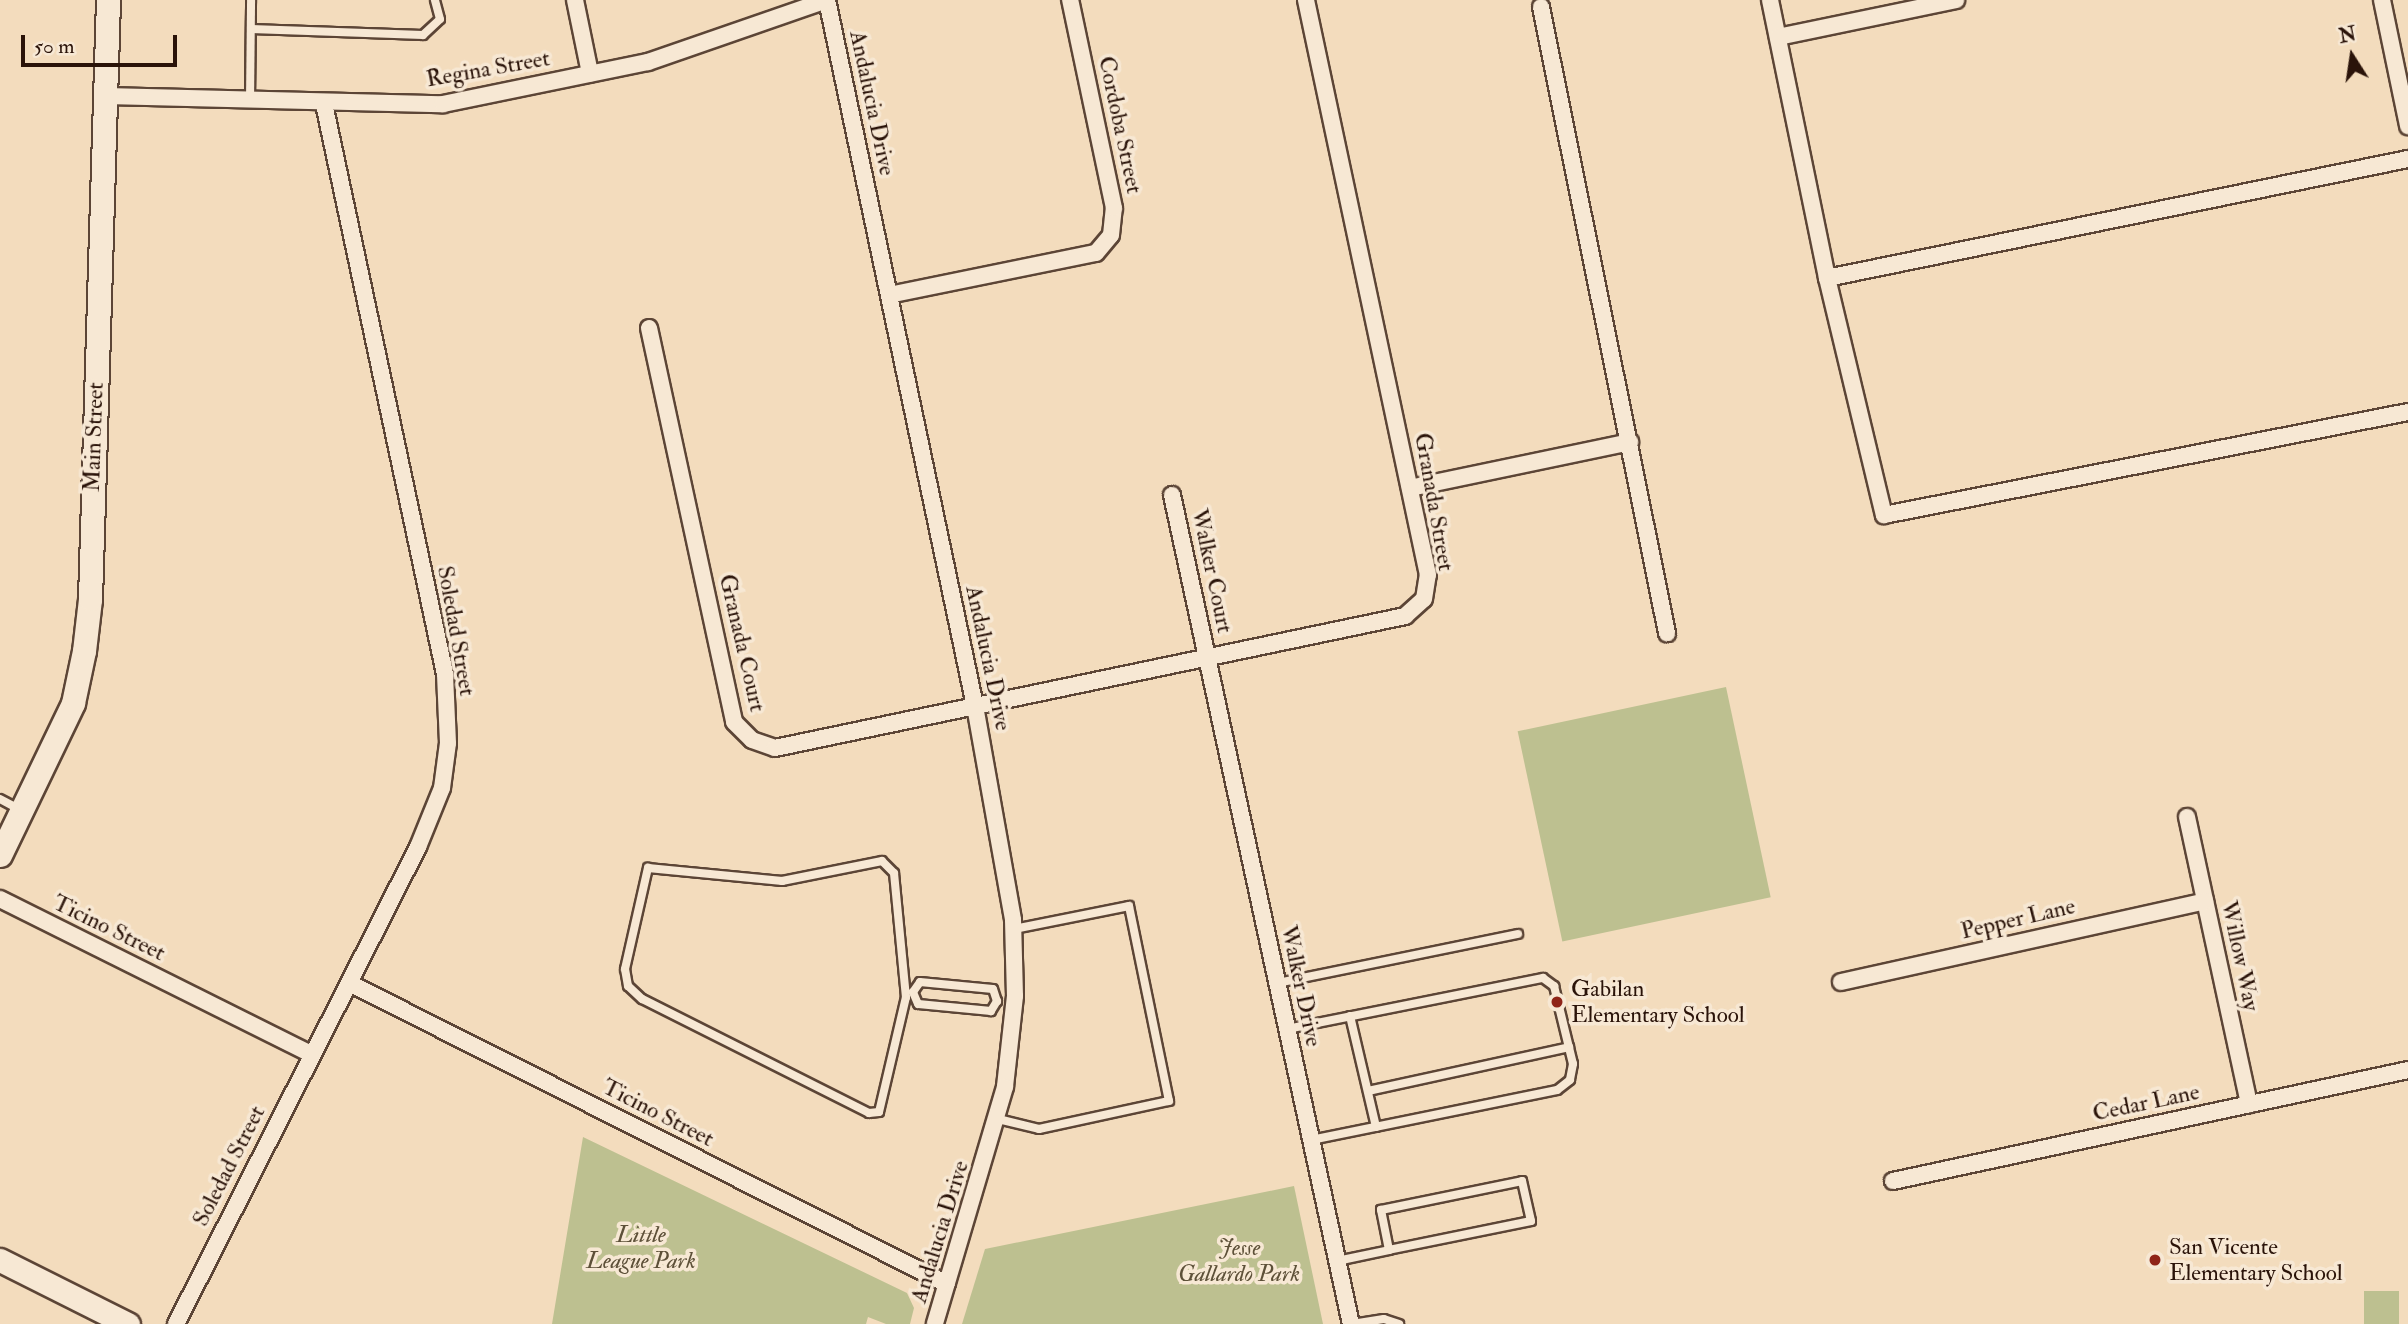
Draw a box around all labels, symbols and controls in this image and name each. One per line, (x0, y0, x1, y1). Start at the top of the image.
scale bar (24, 21, 180, 65)
north arrow (2317, 21, 2387, 91)
text: N (2337, 22, 2358, 49)
street label: Andalucia Drive (843, 28, 901, 178)
text: 50 m (34, 33, 75, 60)
street label: Regina Street (424, 45, 552, 93)
street label: Cordoba Street (1092, 54, 1148, 196)
street label: Main Street (78, 382, 110, 492)
street label: Granada Street (1408, 431, 1460, 573)
street label: Walker Court (1185, 506, 1239, 636)
street label: Soledad Street (431, 564, 481, 698)
street label: Granada Court (713, 572, 771, 714)
street label: Andalucia Drive (959, 583, 1017, 733)
street label: Ticino Street (48, 889, 170, 967)
street label: Pepper Lane (1958, 892, 2078, 946)
street label: Willow Way (2215, 898, 2265, 1014)
street label: Walker Drive (1275, 923, 1327, 1049)
place label: Gabilan Elementary School (1571, 975, 1745, 1029)
marker: Gabilan Elementary School (1549, 994, 1565, 1010)
street label: Ticino Street (598, 1073, 718, 1153)
street label: Cedar Lane (2090, 1078, 2202, 1128)
street label: Soledad Street (187, 1101, 271, 1231)
street label: Andalucia Drive (905, 1158, 975, 1306)
park label: Little League Park (586, 1221, 696, 1275)
place label: San Vicente Elementary School (2169, 1233, 2343, 1287)
park label: Jesse Gallardo Park (1178, 1234, 1300, 1288)
marker: San Vicente Elementary School (2147, 1252, 2163, 1268)

